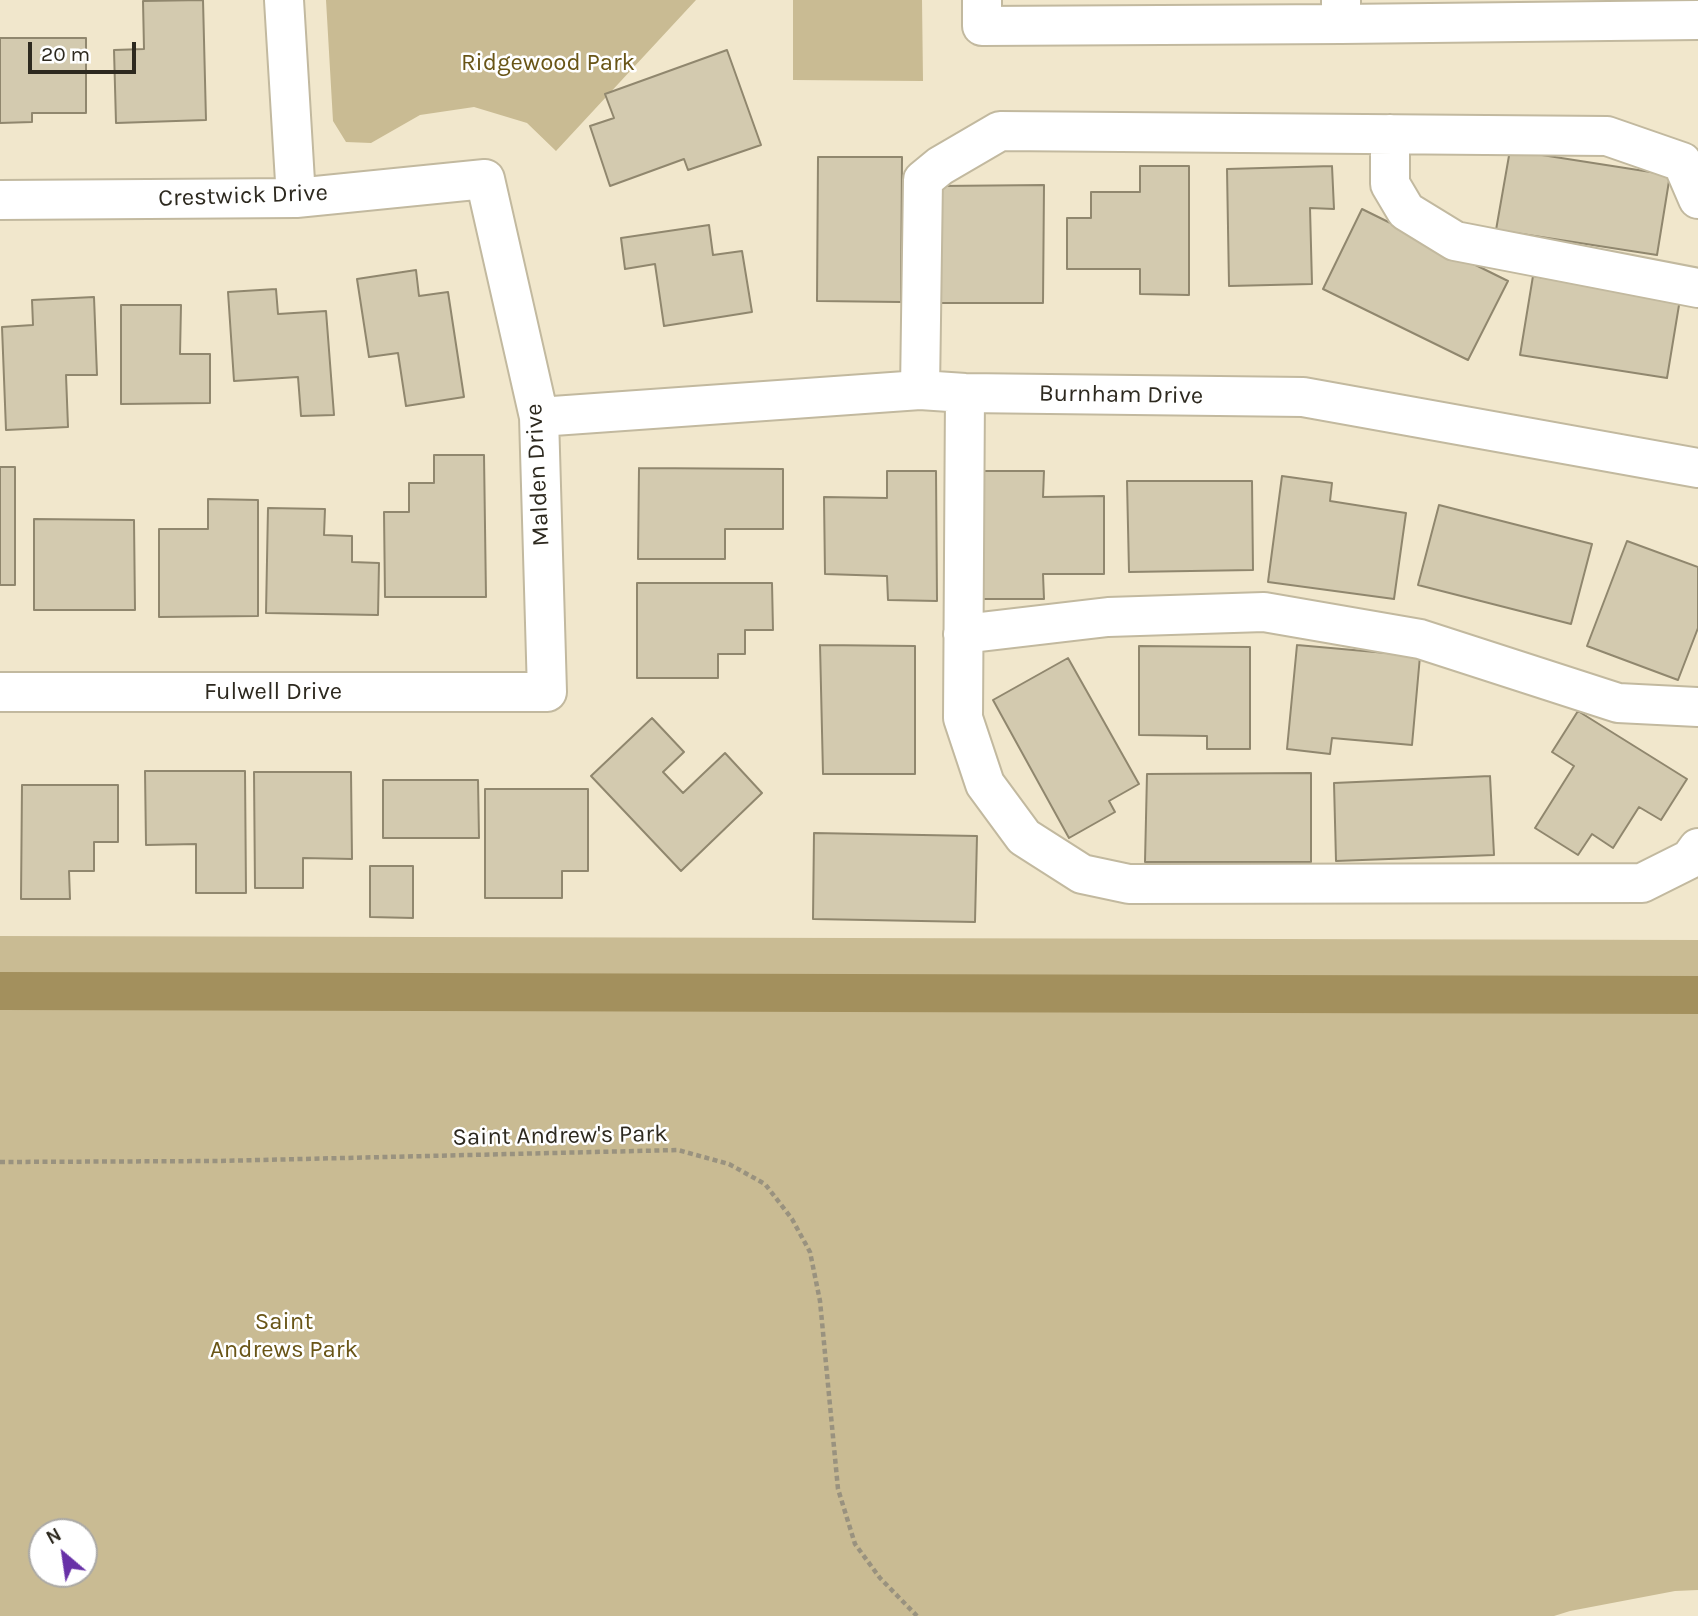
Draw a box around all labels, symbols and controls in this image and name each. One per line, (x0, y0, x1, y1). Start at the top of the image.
scale bar (32, 28, 140, 72)
text: 20 m (41, 42, 90, 66)
park label: Ridgewood Park (461, 49, 635, 77)
street label: Crestwick Drive (158, 179, 328, 213)
street label: Burnham Drive (1039, 379, 1203, 411)
street label: Malden Drive (520, 403, 556, 547)
street label: Fulwell Drive (204, 678, 342, 706)
street label: Saint Andrew's Park (452, 1120, 668, 1152)
park label: Saint Andrews Park (210, 1308, 358, 1364)
north arrow (28, 1518, 98, 1588)
text: N (42, 1523, 65, 1549)

